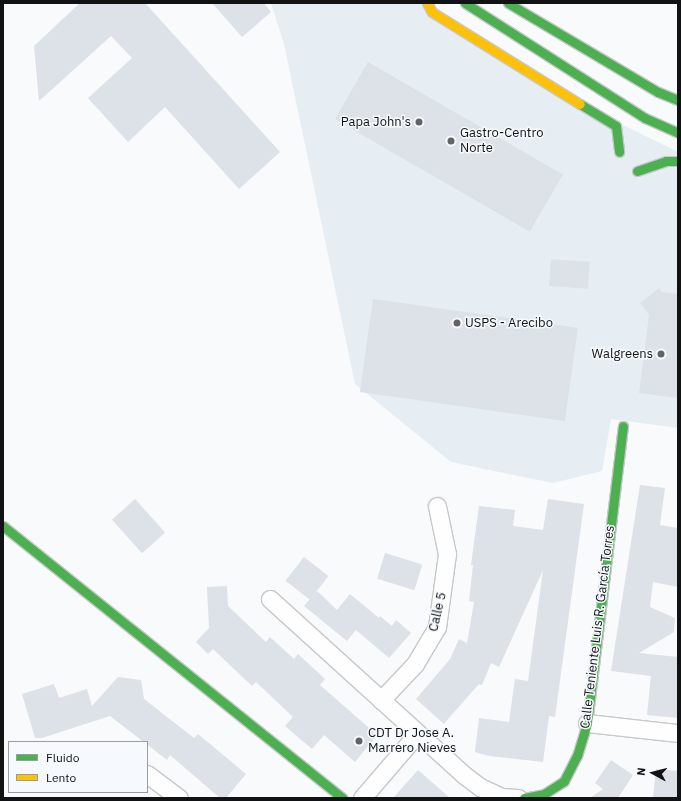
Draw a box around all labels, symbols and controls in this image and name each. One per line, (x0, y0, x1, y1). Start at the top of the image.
place label: Papa John's (341, 114, 411, 130)
marker: Papa John's (414, 117, 424, 127)
place label: Gastro-Centro Norte (460, 126, 543, 157)
marker: Gastro-Centro Norte (445, 135, 457, 147)
place label: USPS - Arecibo (465, 315, 553, 331)
marker: USPS - Arecibo (452, 318, 462, 328)
place label: Walgreens (592, 346, 653, 362)
marker: Walgreens (656, 349, 666, 359)
street label: Calle Teniente Luis R. García Torres (578, 525, 618, 729)
street label: Calle 5 (426, 591, 450, 633)
place label: CDT Dr Jose A. Marrero Nieves (368, 726, 456, 757)
marker: CDT Dr Jose A. Marrero Nieves (353, 735, 365, 747)
legend (8, 741, 148, 793)
text: Fluido (46, 750, 79, 765)
north arrow (633, 753, 673, 793)
text: N (634, 767, 649, 776)
text: Lento (46, 770, 76, 785)

